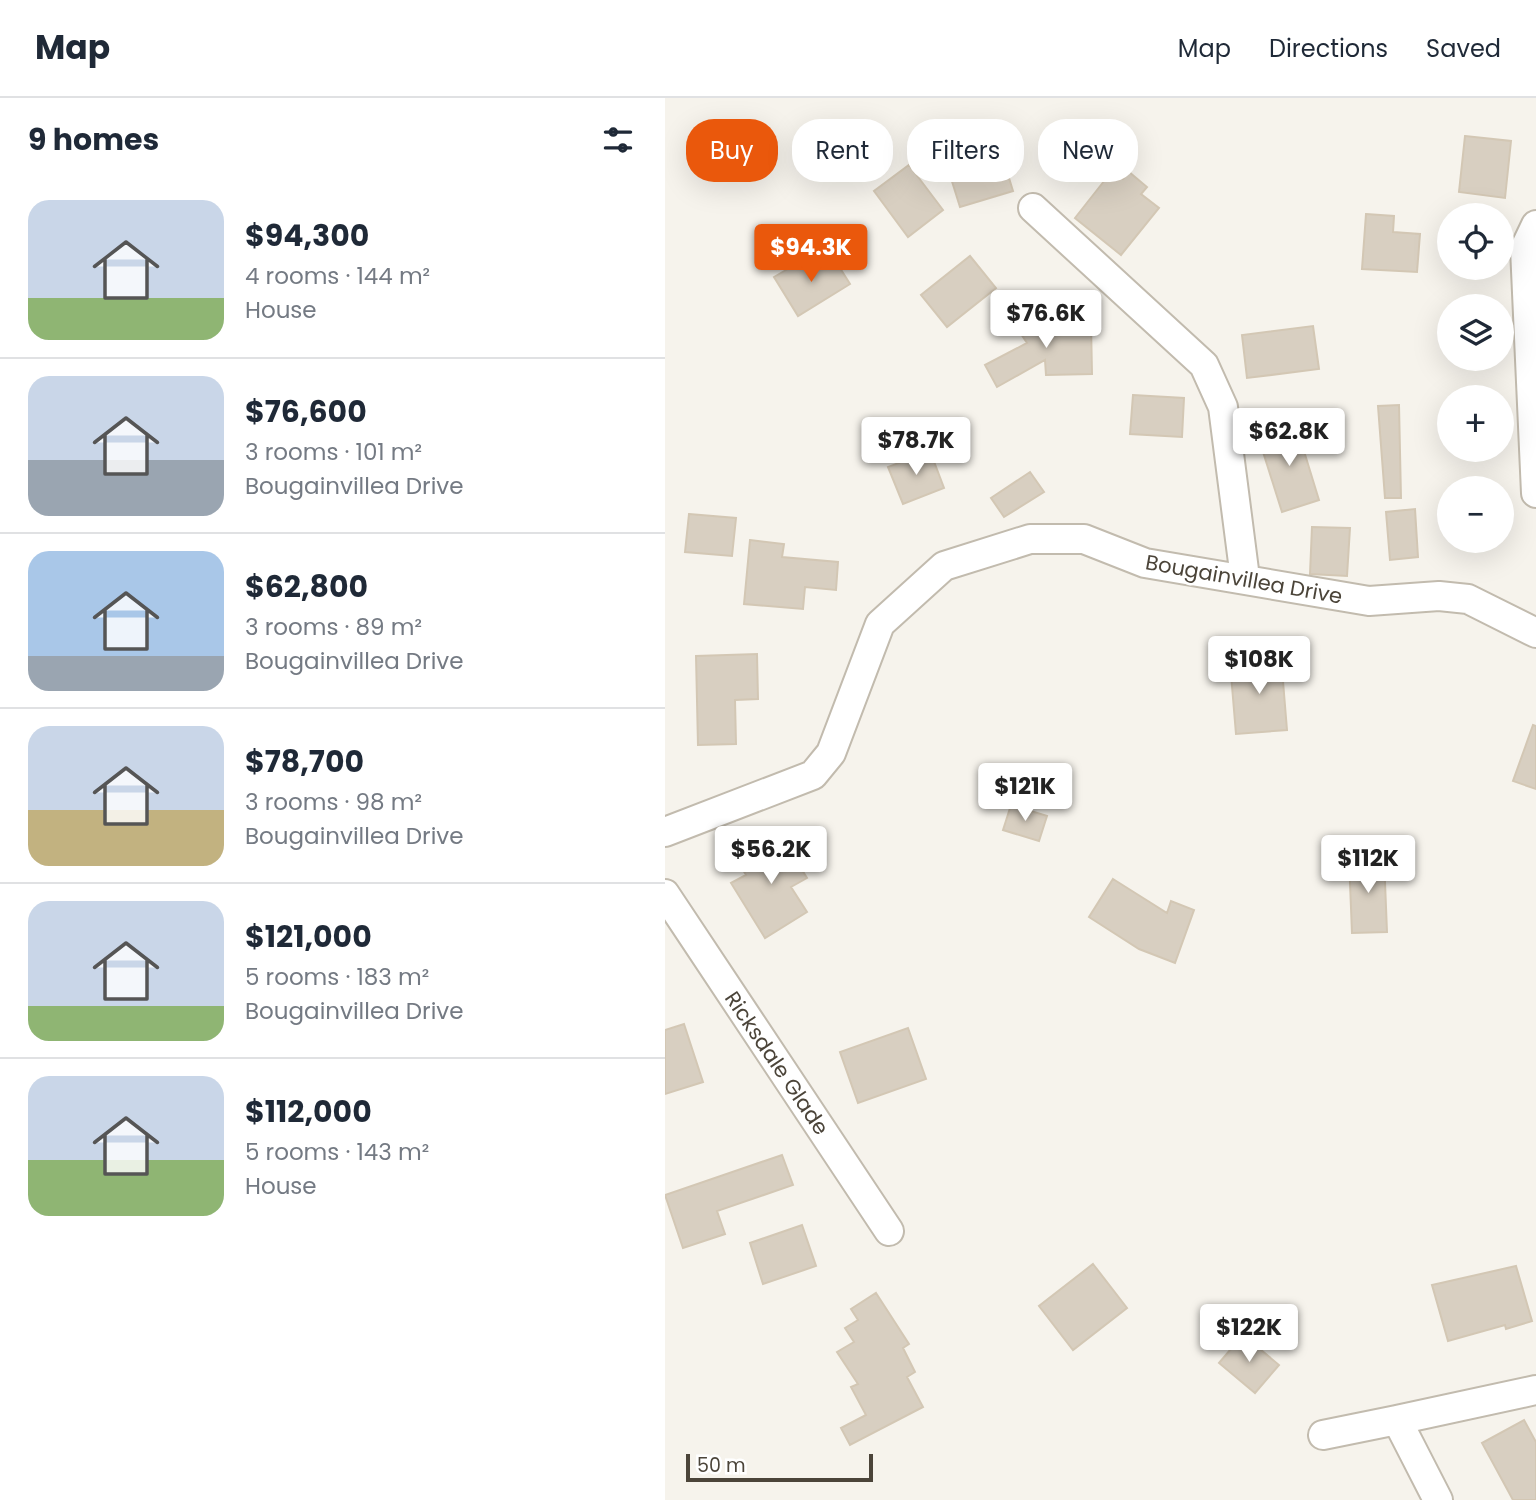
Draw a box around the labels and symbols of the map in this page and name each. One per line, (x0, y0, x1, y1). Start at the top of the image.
pin: $94.3K (754, 225, 868, 284)
pin: $76.6K (989, 290, 1103, 350)
pin: $62.8K (1232, 408, 1346, 468)
pin: $78.7K (859, 418, 973, 477)
street label: Bougainvillea Drive (1143, 547, 1345, 611)
pin: $108K (1210, 636, 1308, 696)
pin: $121K (976, 764, 1074, 823)
pin: $56.2K (714, 826, 828, 886)
pin: $112K (1319, 836, 1417, 895)
street label: Ricksdale Glade (718, 985, 836, 1141)
pin: $122K (1200, 1304, 1298, 1364)
scale bar (686, 1451, 873, 1483)

